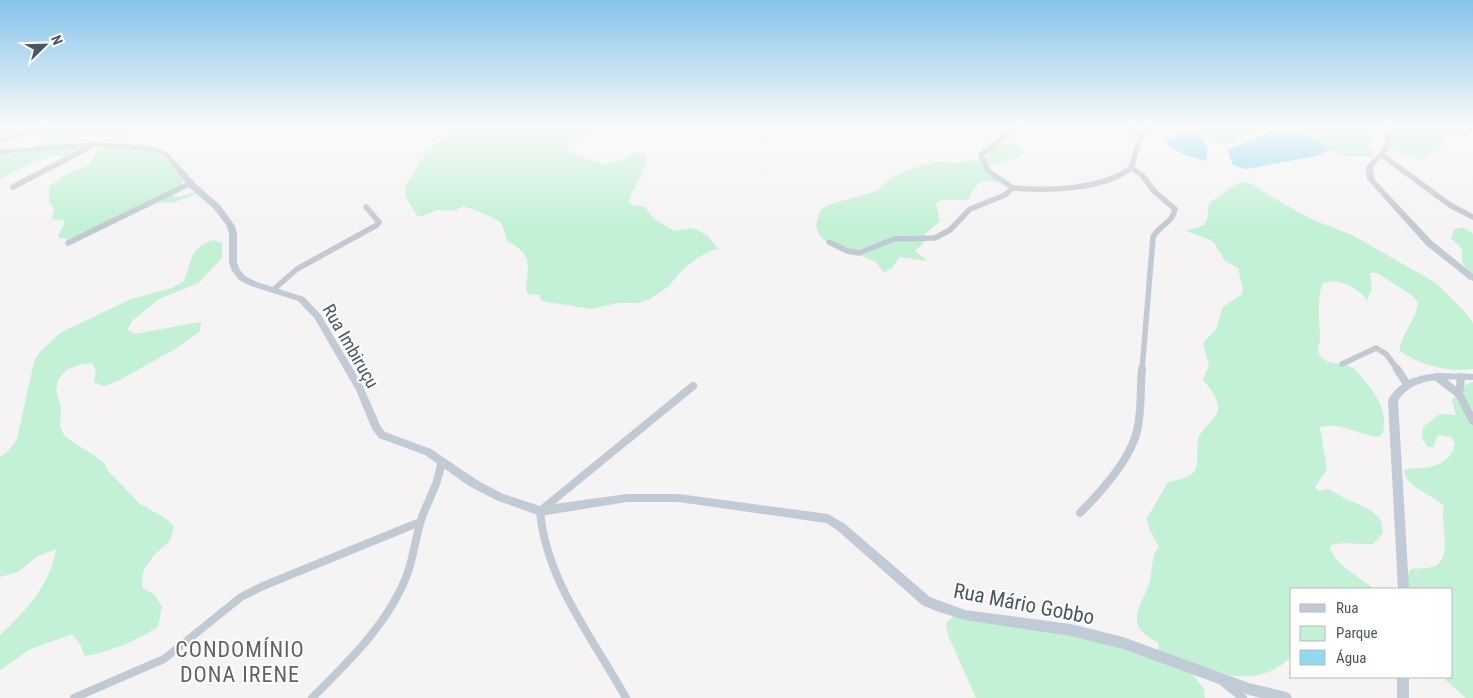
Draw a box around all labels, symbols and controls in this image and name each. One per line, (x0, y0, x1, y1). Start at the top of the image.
north arrow (20, 20, 70, 70)
text: N (48, 33, 66, 47)
street label: Rua Imbiruçu (319, 300, 383, 392)
street label: Rua Mário Gobbo (952, 579, 1096, 629)
legend (1290, 588, 1453, 678)
text: Rua (1336, 599, 1358, 617)
text: Parque (1336, 624, 1378, 642)
district label: CONDOMÍNIO DONA IRENE (175, 637, 305, 687)
text: Água (1336, 649, 1366, 667)

